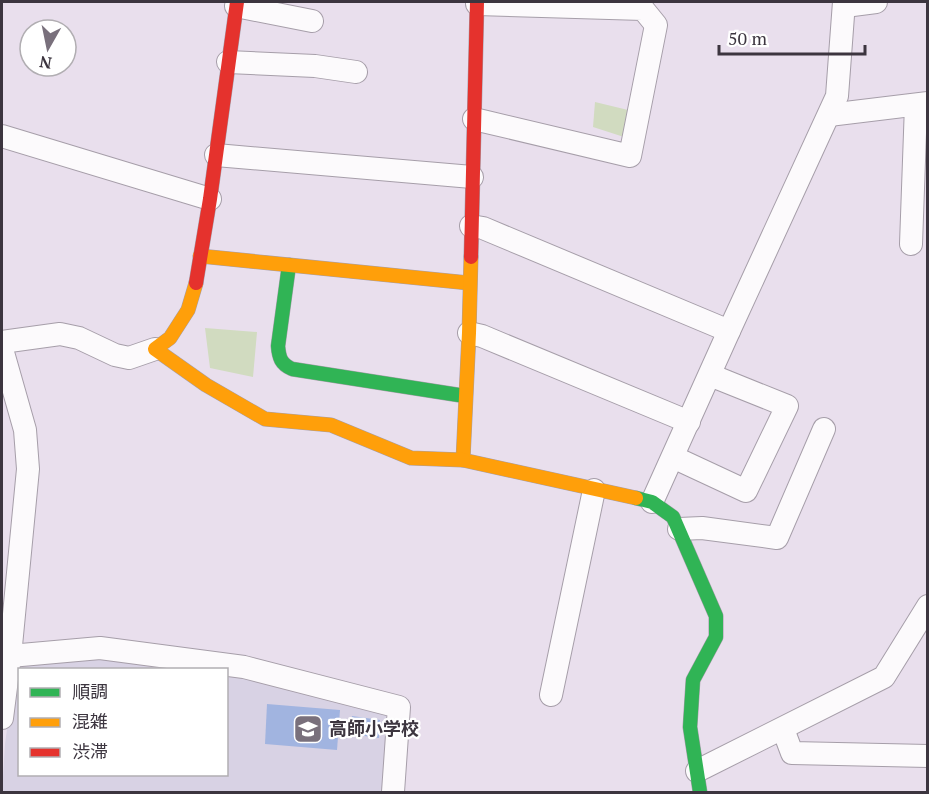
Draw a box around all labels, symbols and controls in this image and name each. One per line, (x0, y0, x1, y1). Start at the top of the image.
north arrow (18, 18, 78, 78)
scale bar (719, 18, 864, 56)
text: 50 m (728, 26, 768, 50)
text: N (38, 51, 53, 75)
legend (18, 668, 228, 776)
text: 順調 (72, 679, 108, 703)
text: 混雑 (72, 709, 108, 733)
school or university icon: 高師小学校 (292, 713, 324, 745)
place label: 高師小学校 (329, 716, 419, 740)
text: 渋滞 (72, 739, 108, 763)

